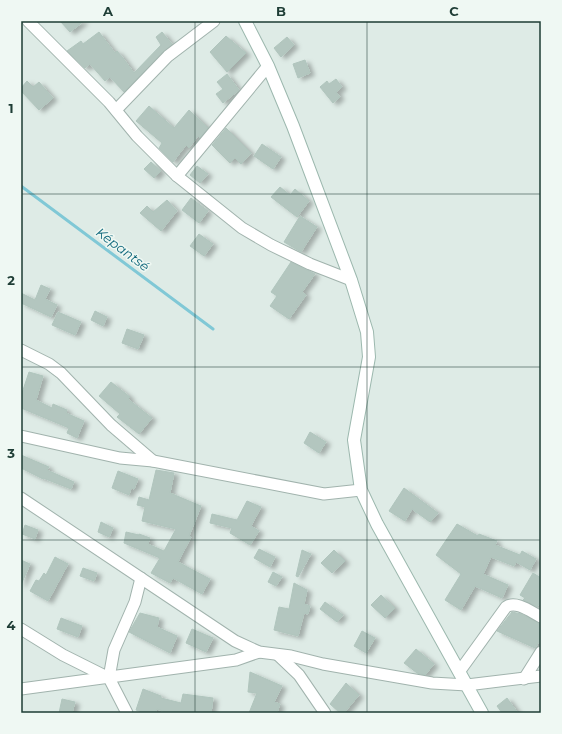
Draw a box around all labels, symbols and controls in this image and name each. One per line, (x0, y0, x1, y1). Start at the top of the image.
text: A (102, 3, 114, 19)
text: B (276, 3, 286, 19)
text: C (449, 3, 459, 19)
text: 1 (8, 100, 14, 116)
water label: Képantsé (93, 224, 153, 274)
text: 2 (7, 272, 15, 288)
text: 3 (6, 445, 15, 461)
text: 4 (7, 617, 16, 633)

